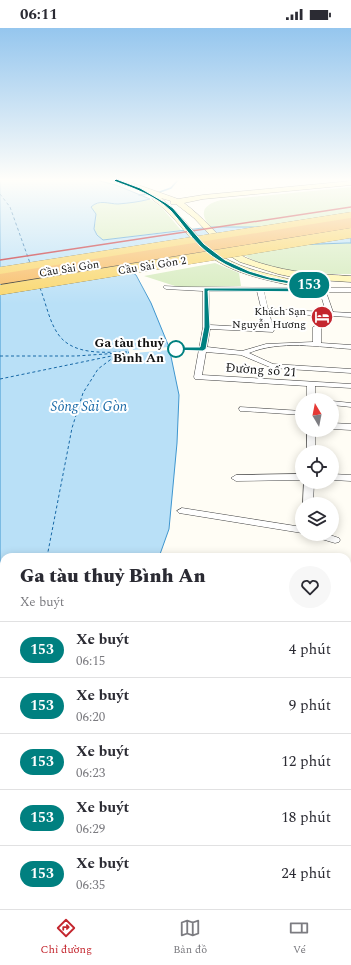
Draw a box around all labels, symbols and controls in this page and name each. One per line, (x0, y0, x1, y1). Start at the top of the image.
text: 06:11 (20, 3, 58, 26)
street label: Cầu Sài Gòn 2 (117, 252, 188, 279)
street label: Cầu Sài Gòn (38, 255, 100, 282)
line badge: 153 (286, 272, 332, 298)
text: 153 (297, 274, 321, 295)
place label: Khách Sạn Nguyễn Hương (232, 303, 306, 333)
hotel icon: Khách Sạn Nguyễn Hương (309, 304, 335, 330)
place label: Ga tàu thuỷ Bình An (95, 333, 165, 368)
marker: Ga tàu thuỷ Bình An (167, 340, 185, 358)
street label: Đường số 21 (225, 358, 297, 382)
north arrow (295, 393, 339, 437)
map controls (295, 393, 339, 541)
water label: Sông Sài Gòn (51, 396, 128, 417)
button: locate (295, 445, 339, 489)
button: layers (295, 497, 339, 541)
text: Ga tàu thuỷ Bình An (20, 562, 206, 591)
button: heart (289, 566, 331, 608)
text: Xe buýt (20, 592, 64, 612)
text: Xe buýt (76, 628, 129, 651)
text: 4 phút (289, 638, 331, 661)
text: 153 (30, 639, 54, 660)
text: 06:15 (76, 651, 105, 671)
text: Xe buýt (76, 684, 129, 707)
text: 9 phút (289, 694, 331, 717)
text: 153 (30, 695, 54, 716)
text: 06:20 (76, 707, 105, 727)
text: Xe buýt (76, 740, 129, 763)
text: 12 phút (281, 750, 331, 773)
text: 153 (30, 751, 54, 772)
text: 06:23 (76, 763, 105, 783)
text: Xe buýt (76, 796, 129, 819)
text: 18 phút (281, 806, 331, 829)
text: 153 (30, 807, 54, 828)
text: 06:29 (76, 819, 105, 839)
text: Xe buýt (76, 852, 129, 875)
text: 24 phút (281, 862, 331, 885)
text: 153 (30, 863, 54, 884)
text: 06:35 (76, 875, 105, 895)
tab: Chỉ đường (41, 917, 92, 958)
tab: Bản đồ (173, 917, 207, 958)
tab: Vé (288, 917, 310, 958)

